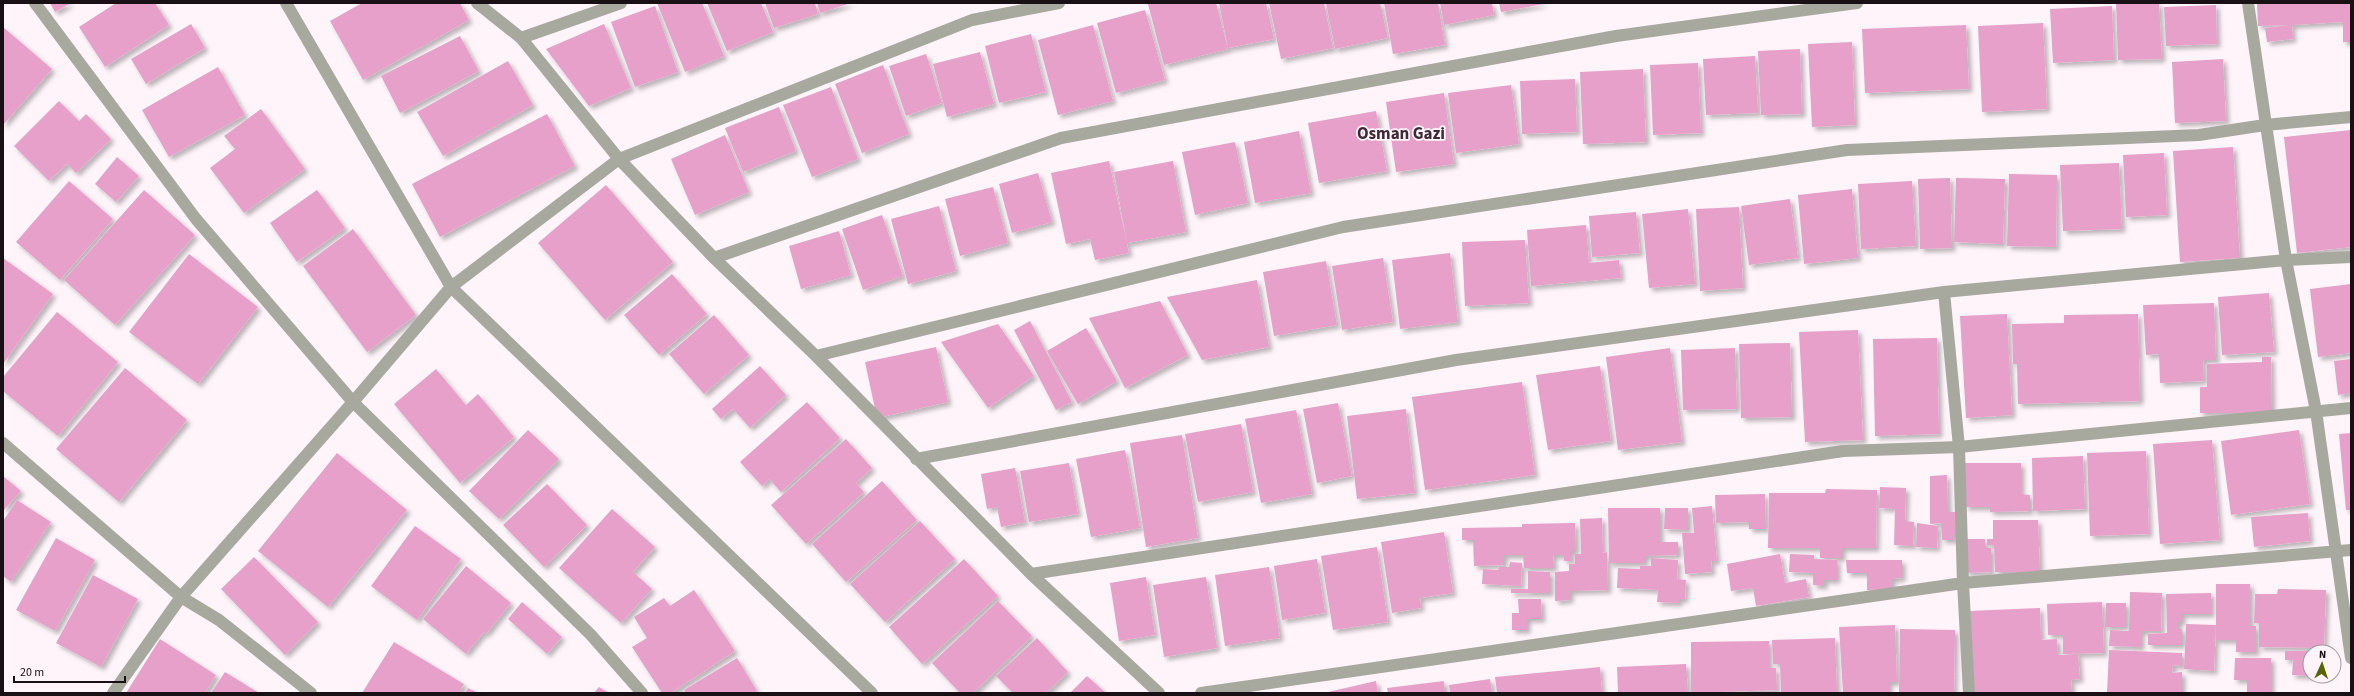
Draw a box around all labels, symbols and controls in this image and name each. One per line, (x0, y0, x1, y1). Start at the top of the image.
district label: Osman Gazi (1357, 122, 1445, 146)
north arrow (2302, 644, 2342, 684)
text: N (2318, 647, 2327, 662)
scale bar (14, 658, 125, 684)
text: 20 m (20, 664, 44, 681)

